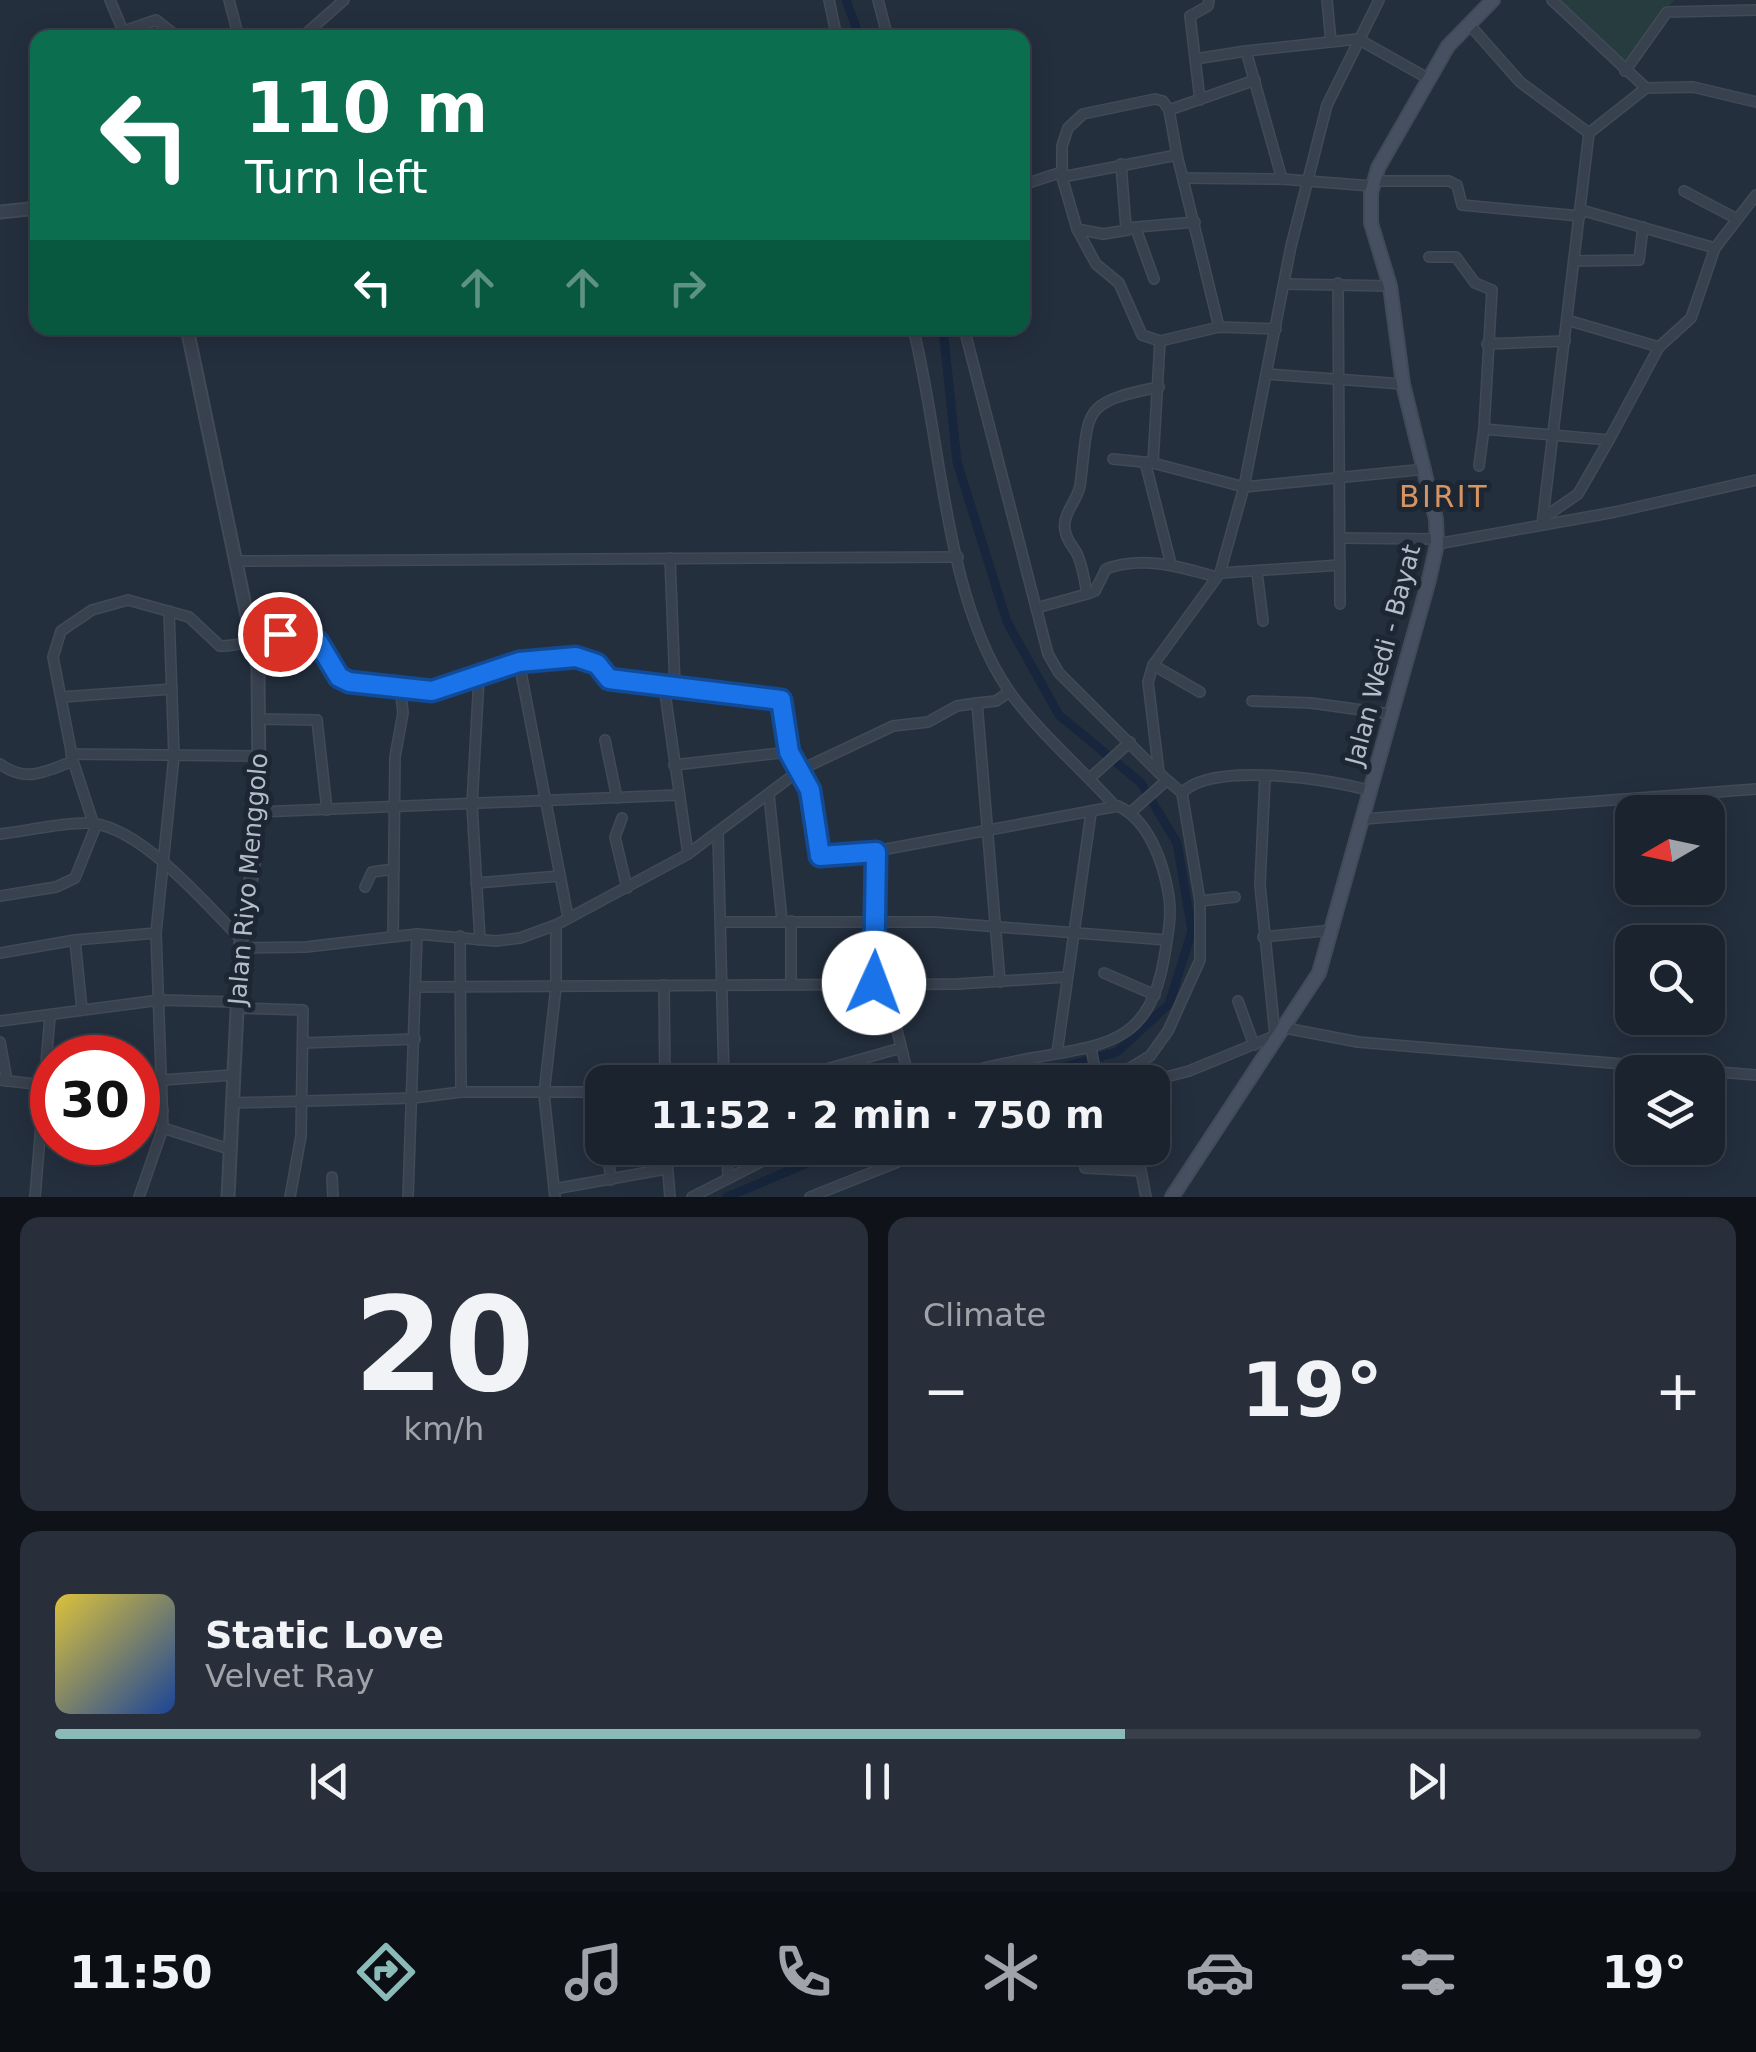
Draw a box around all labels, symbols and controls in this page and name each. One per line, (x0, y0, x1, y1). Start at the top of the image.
text: 110 m (245, 67, 488, 149)
icon: left (80, 70, 210, 200)
text: Turn left (245, 151, 428, 204)
icon: left (345, 260, 400, 315)
icon: ahead (450, 260, 505, 315)
icon: ahead (555, 260, 610, 315)
icon: right (660, 260, 715, 315)
district label: BIRIT (1399, 479, 1489, 514)
street label: Jalan Wedi - Bayat (1339, 541, 1426, 771)
pin (238, 592, 323, 677)
icon: arrive (253, 607, 308, 662)
street label: Jalan Riyo Menggolo (222, 752, 273, 1008)
north arrow (1615, 795, 1725, 905)
map controls (1615, 795, 1725, 1165)
button: search (1615, 925, 1725, 1035)
position arrow (822, 931, 926, 1035)
speed limit sign: 30 (30, 1035, 160, 1165)
button: layers (1615, 1055, 1725, 1165)
text: 11:52 · 2 min · 750 m (650, 1093, 1105, 1137)
text: 20 (354, 1269, 534, 1421)
text: Climate (923, 1296, 1046, 1334)
text: 19° (1241, 1346, 1383, 1434)
text: − (923, 1359, 969, 1423)
text: + (1655, 1359, 1701, 1423)
text: km/h (404, 1410, 484, 1448)
text: Static Love (205, 1613, 444, 1657)
text: Velvet Ray (205, 1657, 374, 1695)
icon: previous (302, 1754, 357, 1809)
icon: pause (850, 1754, 905, 1809)
icon: next (1399, 1754, 1454, 1809)
icon: directions (351, 1937, 421, 2007)
icon: music (559, 1937, 629, 2007)
icon: phone (768, 1937, 838, 2007)
icon: climate (976, 1937, 1046, 2007)
icon: car (1185, 1937, 1255, 2007)
icon: filters (1393, 1937, 1463, 2007)
text: 11:50 (69, 1946, 212, 1999)
text: 19° (1602, 1946, 1687, 1999)

